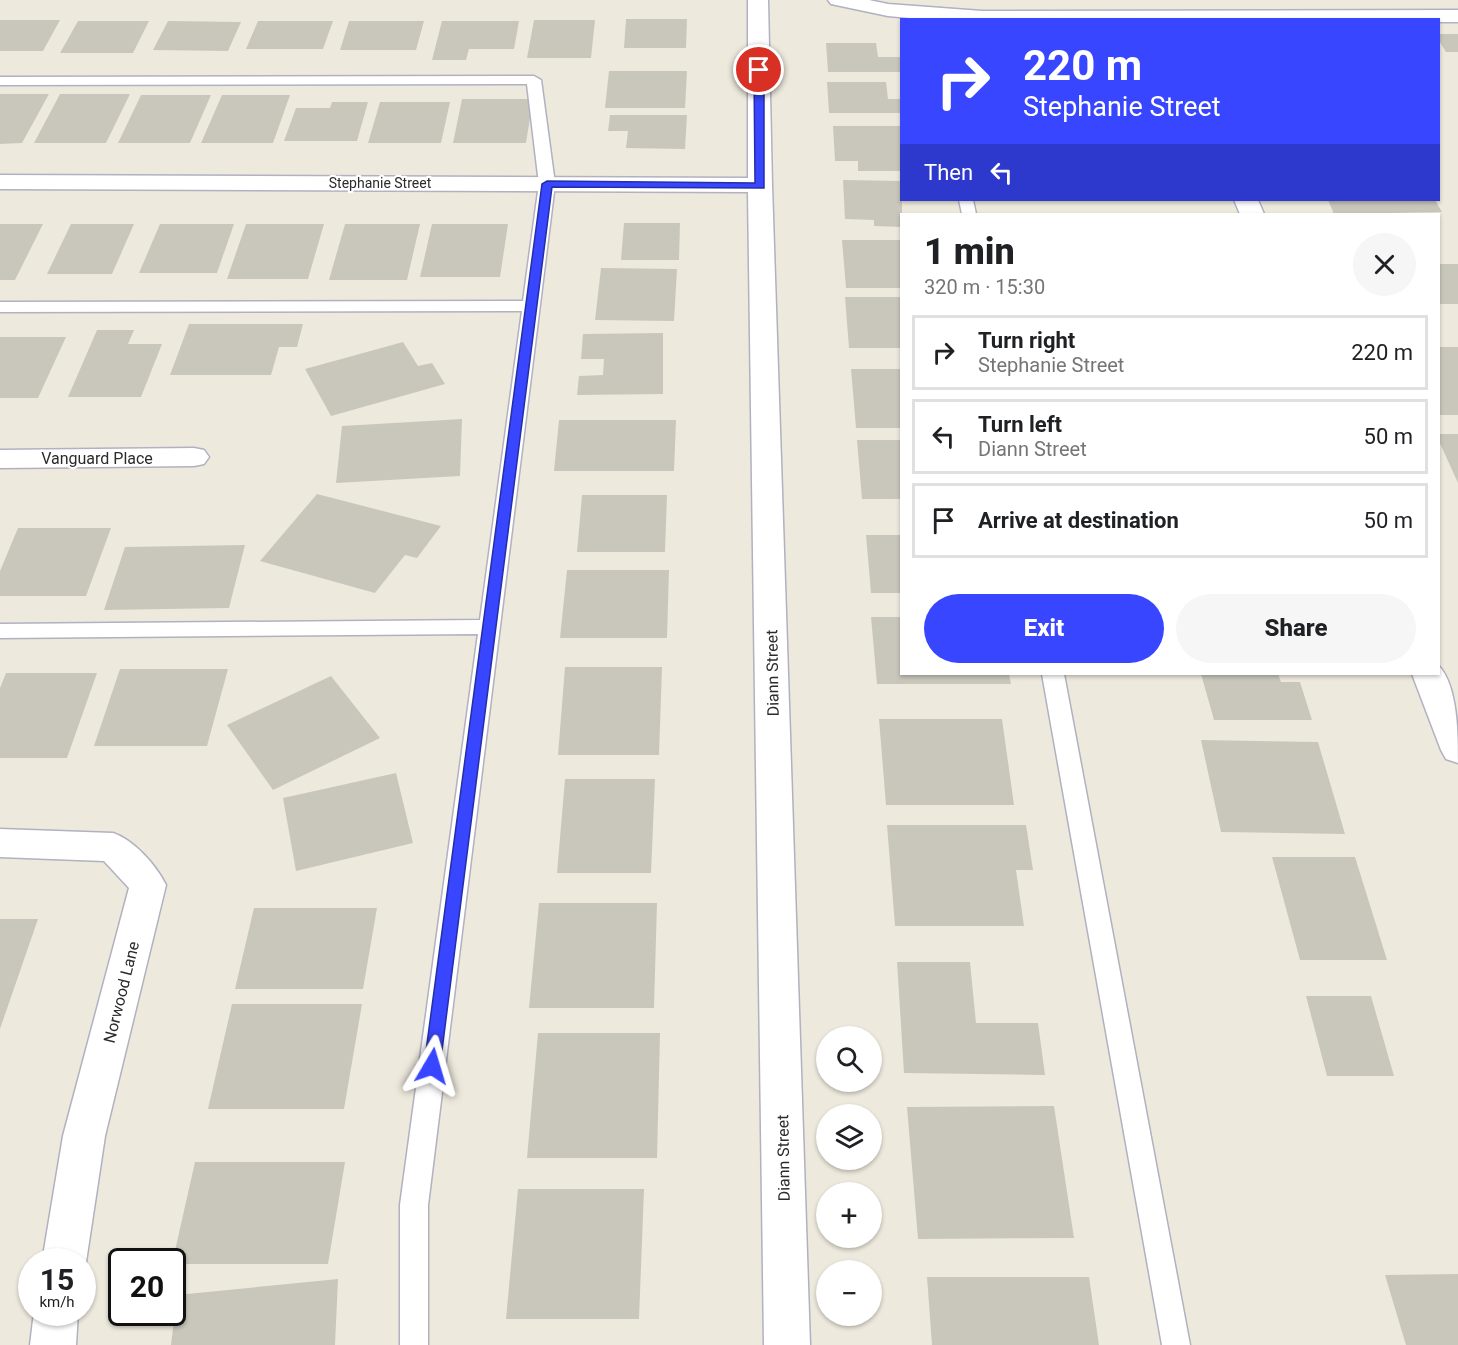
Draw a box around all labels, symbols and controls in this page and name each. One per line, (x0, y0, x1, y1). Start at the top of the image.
text: 220 m (1023, 41, 1142, 90)
icon: right (924, 42, 1002, 120)
pin (733, 44, 784, 95)
icon: arrive (742, 53, 775, 86)
text: Stephanie Street (1023, 91, 1221, 123)
icon: left (985, 156, 1018, 189)
text: Then (924, 160, 973, 185)
street label: Stephanie Street (329, 175, 432, 191)
text: 1 min (924, 231, 1015, 273)
button: close (1353, 233, 1416, 296)
text: 320 m · 15:30 (924, 275, 1045, 299)
text: Turn right (978, 328, 1075, 353)
icon: right (927, 336, 960, 369)
text: 220 m (1351, 340, 1413, 365)
text: Stephanie Street (978, 353, 1124, 377)
text: Turn left (978, 412, 1062, 437)
icon: left (927, 420, 960, 453)
text: 50 m (1364, 424, 1413, 449)
text: Diann Street (978, 437, 1087, 461)
street label: Vanguard Place (41, 449, 153, 468)
icon: arrive (927, 504, 960, 537)
text: Arrive at destination (978, 508, 1179, 533)
text: 50 m (1364, 508, 1413, 533)
button: Exit (924, 594, 1164, 663)
button: Share (1176, 594, 1416, 663)
street label: Diann Street (762, 629, 783, 717)
street label: Norwood Lane (100, 939, 143, 1045)
map controls (816, 1026, 882, 1326)
button: search (816, 1026, 882, 1092)
position arrow (400, 1034, 464, 1098)
button: layers (816, 1104, 882, 1170)
street label: Diann Street (773, 1114, 794, 1202)
button: + (816, 1182, 882, 1248)
speed limit sign: 20 (108, 1248, 186, 1326)
button: − (816, 1260, 882, 1326)
text: 15 (40, 1262, 74, 1297)
text: km/h (39, 1293, 75, 1311)

